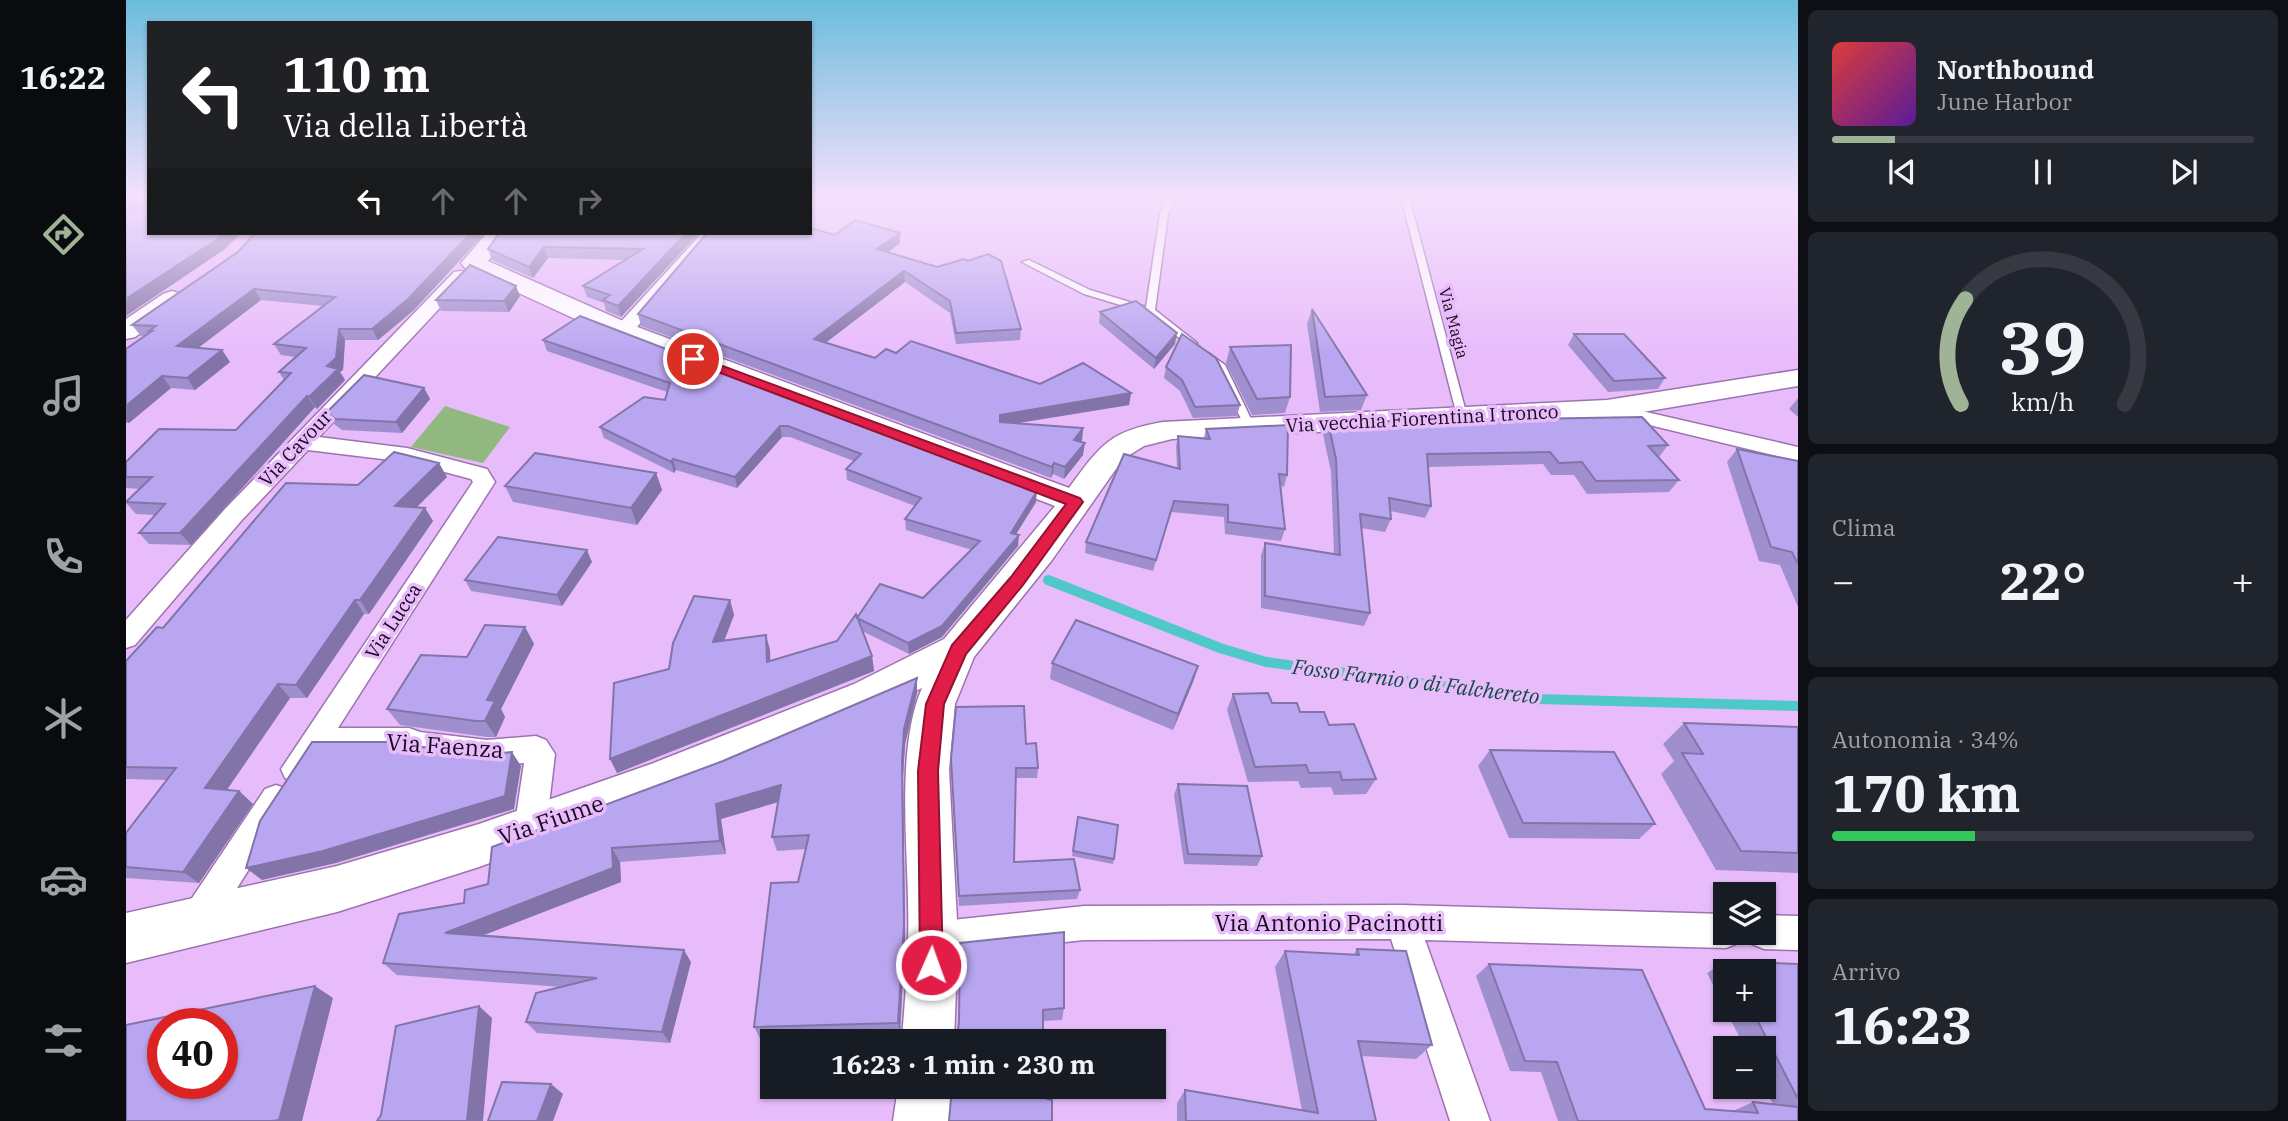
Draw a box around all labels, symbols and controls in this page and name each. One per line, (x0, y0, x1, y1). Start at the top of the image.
text: 110 m (283, 42, 430, 105)
icon: left (168, 49, 259, 140)
text: Northbound (1937, 52, 2094, 86)
text: 16:22 (20, 56, 106, 98)
text: June Harbor (1937, 86, 2072, 116)
text: Via della Libertà (283, 104, 528, 146)
icon: previous (1883, 153, 1921, 191)
icon: pause (2024, 153, 2062, 191)
icon: next (2165, 153, 2203, 191)
icon: left (351, 182, 389, 220)
icon: ahead (424, 182, 462, 220)
icon: ahead (497, 182, 535, 220)
icon: right (570, 182, 608, 220)
icon: directions (39, 210, 88, 259)
street label: Via Magia (1435, 285, 1473, 361)
text: 39 (1999, 300, 2087, 395)
pin (663, 329, 723, 389)
icon: arrive (674, 340, 712, 378)
icon: music (39, 371, 88, 420)
text: km/h (2011, 385, 2075, 418)
street label: Via vecchia Fiorentina I tronco (1285, 399, 1559, 437)
street label: Via Cavour (253, 404, 337, 491)
text: Clima (1832, 512, 1896, 542)
icon: phone (39, 532, 88, 581)
text: 22° (2000, 547, 2086, 614)
text: − (1832, 556, 1855, 605)
text: + (2231, 556, 2254, 605)
street label: Via Lucca (360, 579, 426, 663)
water label: Fosso Farnio o di Falchereto (1290, 652, 1541, 710)
icon: climate (39, 694, 88, 743)
text: Autonomia · 34% (1832, 724, 2019, 754)
street label: Via Faenza (386, 726, 505, 764)
text: 170 km (1832, 759, 2021, 826)
street label: Via Fiume (494, 787, 607, 851)
icon: car (39, 855, 88, 904)
map controls (1713, 882, 1776, 1099)
button: layers (1713, 882, 1776, 945)
street label: Via Antonio Pacinotti (1215, 907, 1443, 937)
position arrow (894, 928, 968, 1002)
text: Arrivo (1832, 956, 1900, 986)
button: + (1713, 959, 1776, 1022)
text: 16:23 (1832, 991, 1973, 1058)
speed limit sign: 40 (147, 1008, 238, 1099)
icon: filters (39, 1016, 88, 1065)
button: − (1713, 1036, 1776, 1099)
text: 16:23 · 1 min · 230 m (831, 1047, 1095, 1081)

